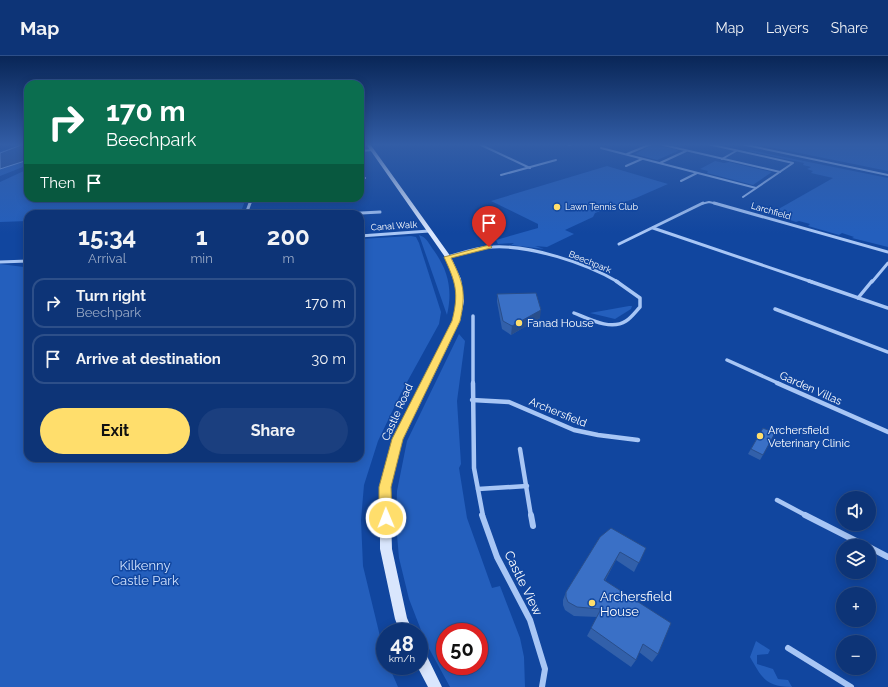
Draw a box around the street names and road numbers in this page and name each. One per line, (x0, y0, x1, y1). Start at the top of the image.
street label: Larchfield (750, 201, 793, 222)
street label: Canal Walk (370, 219, 418, 233)
street label: Beechpark (567, 249, 613, 275)
street label: Garden Villas (778, 369, 844, 408)
street label: Castle Road (379, 381, 416, 443)
street label: Archersfield (527, 395, 589, 430)
street label: Castle View (501, 548, 546, 619)

